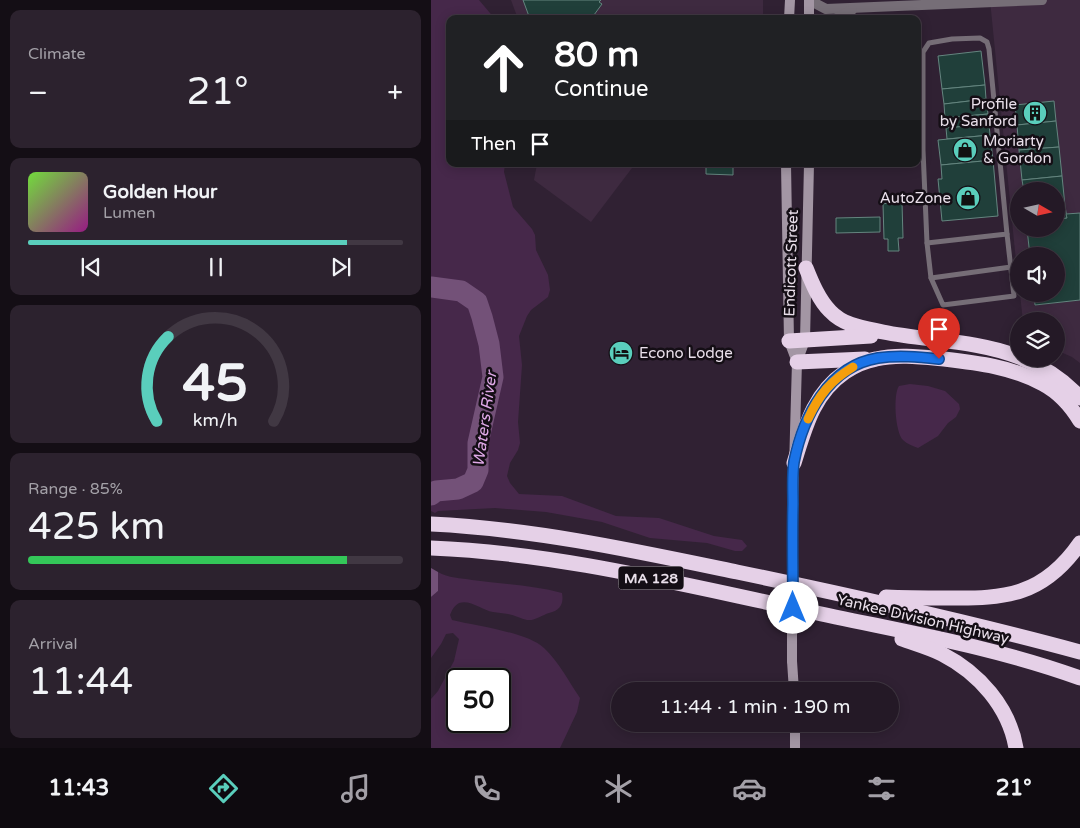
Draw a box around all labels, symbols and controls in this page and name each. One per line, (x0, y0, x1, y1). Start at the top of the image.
text: 80 m (554, 34, 639, 76)
icon: ahead (471, 35, 536, 100)
text: Climate (28, 44, 86, 64)
text: 21° (187, 69, 249, 115)
text: − (28, 76, 48, 110)
text: + (387, 76, 403, 110)
text: Continue (554, 76, 649, 102)
place label: Profile by Sanford (940, 95, 1017, 130)
building icon: Profile by Sanford (1022, 100, 1048, 126)
icon: arrive (526, 130, 554, 158)
place label: Moriarty & Gordon (983, 132, 1052, 167)
text: Then (471, 133, 516, 155)
shop icon: Moriarty & Gordon (952, 137, 978, 163)
text: Golden Hour (103, 181, 217, 203)
north arrow (1010, 182, 1065, 238)
map controls (1010, 182, 1065, 367)
shop icon: AutoZone (955, 185, 981, 211)
place label: AutoZone (880, 189, 951, 207)
text: Lumen (103, 203, 155, 223)
street label: Endicott Street (780, 209, 802, 317)
button: sound (1010, 247, 1065, 302)
icon: previous (77, 253, 105, 281)
icon: pause (202, 253, 230, 281)
icon: next (327, 253, 355, 281)
pin (918, 308, 960, 359)
button: layers (1010, 312, 1065, 367)
icon: arrive (925, 315, 953, 343)
hotel icon: Econo Lodge (608, 340, 634, 366)
place label: Econo Lodge (639, 344, 733, 362)
text: 45 (183, 352, 248, 415)
water label: Waters River (468, 368, 502, 468)
text: km/h (193, 410, 238, 431)
text: Range · 85% (28, 479, 123, 499)
text: 425 km (28, 504, 165, 550)
road number: MA 128 (619, 566, 683, 590)
position arrow (766, 581, 818, 633)
street label: Yankee Division Highway (835, 590, 1011, 648)
text: Arrival (28, 634, 77, 654)
text: 11:44 (28, 659, 133, 705)
speed limit sign: 50 (446, 668, 511, 733)
text: 11:44 · 1 min · 190 m (659, 696, 851, 718)
icon: directions (206, 771, 241, 806)
icon: music (338, 771, 373, 806)
icon: phone (469, 771, 504, 806)
icon: climate (601, 771, 636, 806)
icon: car (732, 771, 767, 806)
icon: filters (864, 771, 899, 806)
text: 11:43 (48, 775, 109, 801)
text: 21° (996, 775, 1032, 801)

